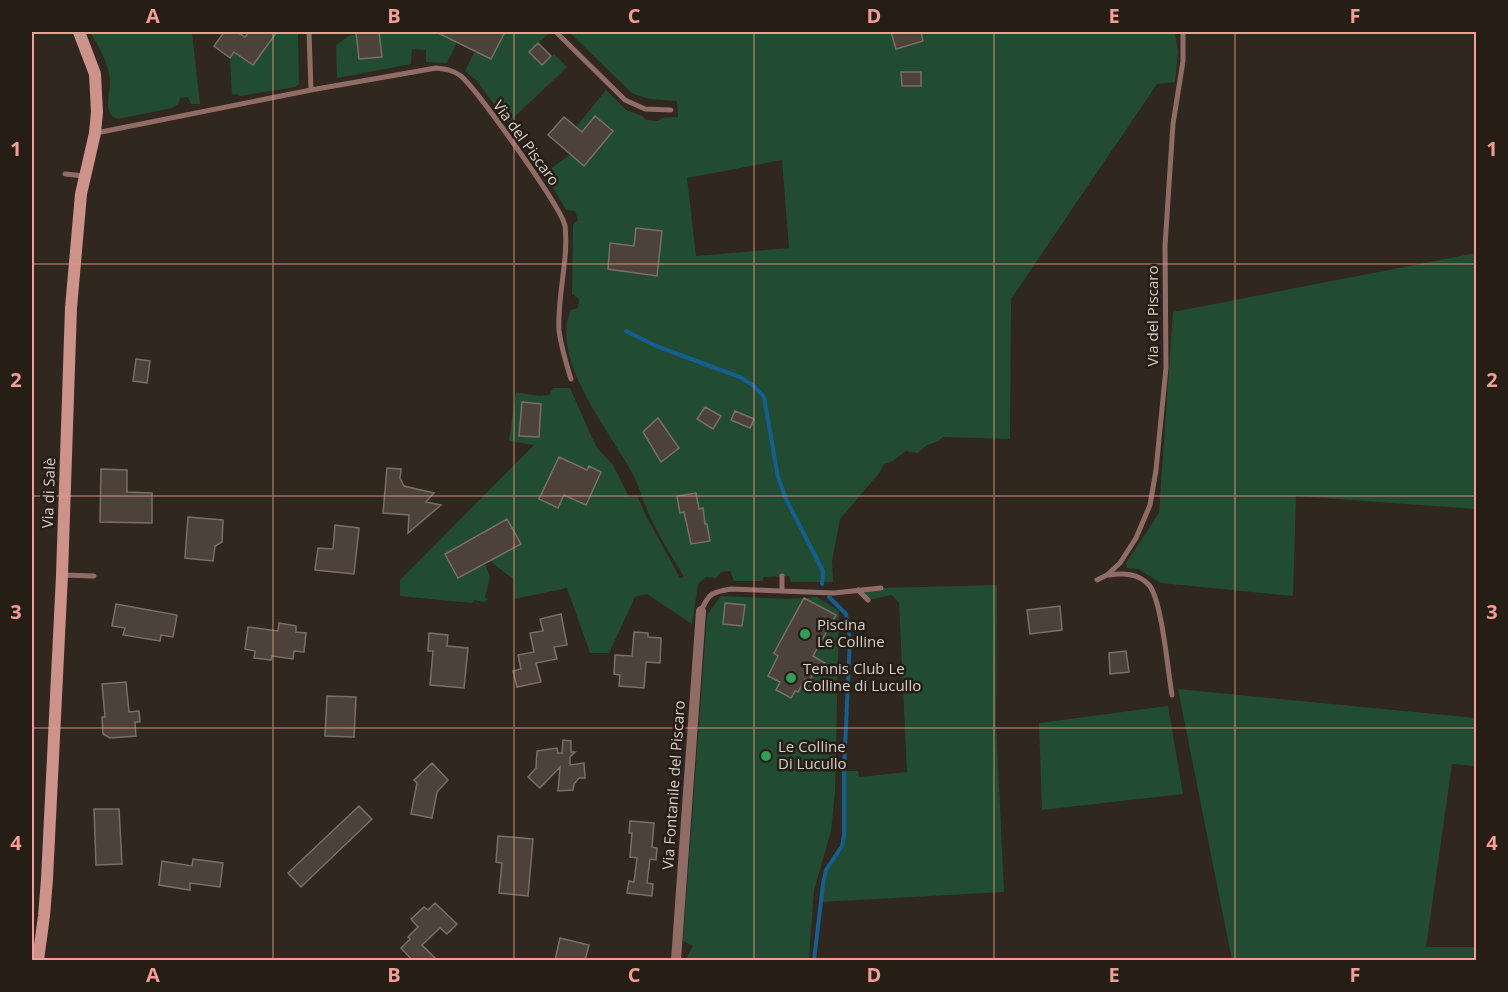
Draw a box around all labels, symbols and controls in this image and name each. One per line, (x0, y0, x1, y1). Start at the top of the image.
text: A (146, 2, 160, 29)
text: B (387, 2, 401, 29)
text: C (628, 2, 641, 29)
text: D (867, 2, 881, 29)
text: E (1108, 2, 1120, 29)
text: F (1350, 2, 1360, 29)
street label: Via del Piscaro (489, 96, 565, 189)
text: 1 (10, 135, 22, 162)
text: 1 (1486, 135, 1498, 162)
street label: Via del Piscaro (1142, 266, 1162, 366)
text: 2 (10, 366, 22, 393)
text: 2 (1486, 366, 1498, 393)
street label: Via di Salè (37, 457, 59, 529)
text: 3 (10, 598, 22, 625)
text: 3 (1486, 598, 1498, 625)
place label: Piscina Le Colline (817, 614, 885, 651)
marker: Piscina Le Colline (798, 627, 812, 641)
place label: Tennis Club Le Colline di Lucullo (803, 658, 921, 695)
marker: Tennis Club Le Colline di Lucullo (784, 671, 798, 685)
street label: Via Fontanile del Piscaro (657, 700, 689, 870)
place label: Le Colline Di Lucullo (778, 736, 847, 773)
marker: Le Colline Di Lucullo (759, 749, 773, 763)
text: 4 (10, 829, 22, 856)
text: 4 (1486, 829, 1498, 856)
text: A (146, 961, 160, 988)
text: B (387, 961, 401, 988)
text: C (628, 961, 641, 988)
text: D (867, 961, 881, 988)
text: E (1108, 961, 1120, 988)
text: F (1350, 961, 1360, 988)

